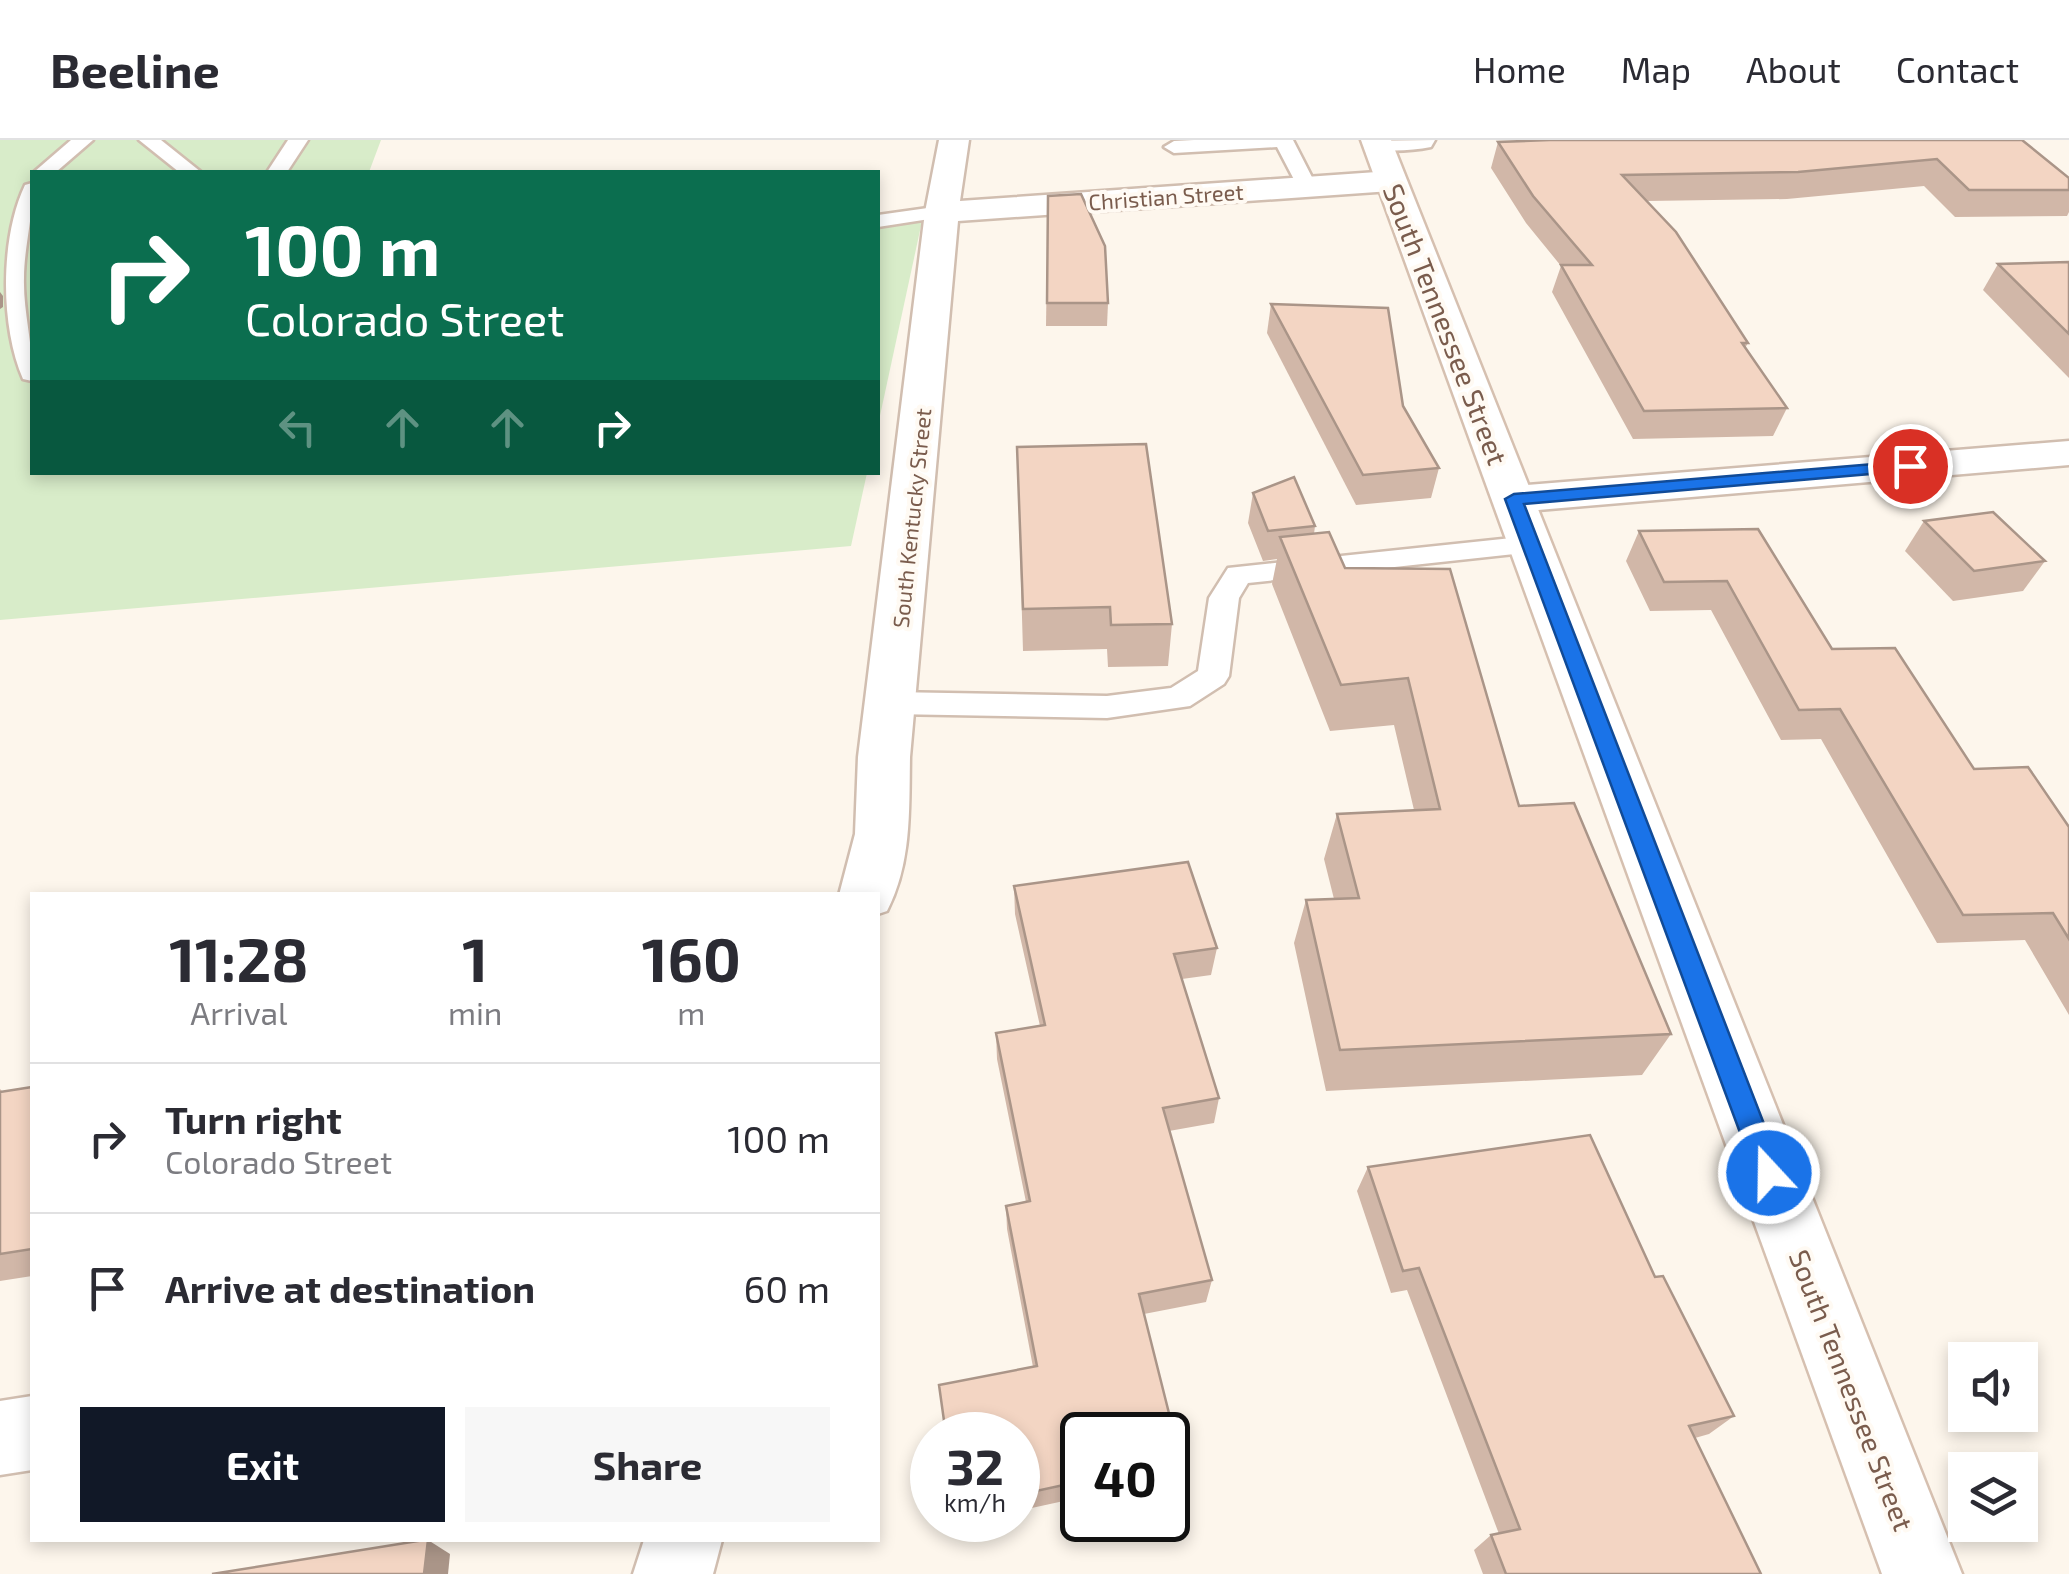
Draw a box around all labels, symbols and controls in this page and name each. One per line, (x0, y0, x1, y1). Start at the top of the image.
text: Beeline (50, 40, 220, 98)
text: Home (1473, 48, 1566, 90)
text: Map (1621, 48, 1691, 90)
text: About (1746, 48, 1841, 90)
text: Contact (1896, 48, 2019, 90)
street label: Christian Street (1088, 178, 1244, 214)
street label: South Tennessee Street (1377, 179, 1515, 469)
text: 100 m (245, 206, 440, 290)
icon: right (80, 210, 210, 340)
text: Colorado Street (245, 291, 564, 345)
icon: left (270, 400, 325, 455)
icon: ahead (375, 400, 430, 455)
icon: ahead (480, 400, 535, 455)
icon: right (585, 400, 640, 455)
street label: South Kentucky Street (887, 407, 935, 629)
pin (1868, 424, 1953, 509)
icon: arrive (1883, 439, 1938, 494)
text: 11:28 (169, 922, 309, 994)
text: 1 (462, 922, 488, 994)
text: 160 (642, 922, 741, 994)
text: Arrival (190, 993, 288, 1031)
text: min (448, 993, 502, 1031)
text: m (677, 993, 705, 1031)
text: Turn right (165, 1096, 342, 1142)
icon: right (80, 1111, 135, 1166)
text: 100 m (727, 1115, 830, 1161)
position arrow (1717, 1121, 1821, 1225)
text: Colorado Street (165, 1142, 392, 1180)
street label: South Tennessee Street (1783, 1245, 1921, 1535)
icon: arrive (80, 1261, 135, 1316)
text: Arrive at destination (165, 1265, 535, 1311)
text: 60 m (744, 1265, 830, 1311)
map controls (1948, 1342, 2038, 1542)
button: sound (1948, 1342, 2038, 1432)
button: Exit (80, 1407, 445, 1522)
button: Share (465, 1407, 830, 1522)
speed limit sign: 40 (1060, 1412, 1190, 1542)
text: 32 (946, 1435, 1004, 1495)
button: layers (1948, 1452, 2038, 1542)
text: km/h (944, 1487, 1006, 1517)

